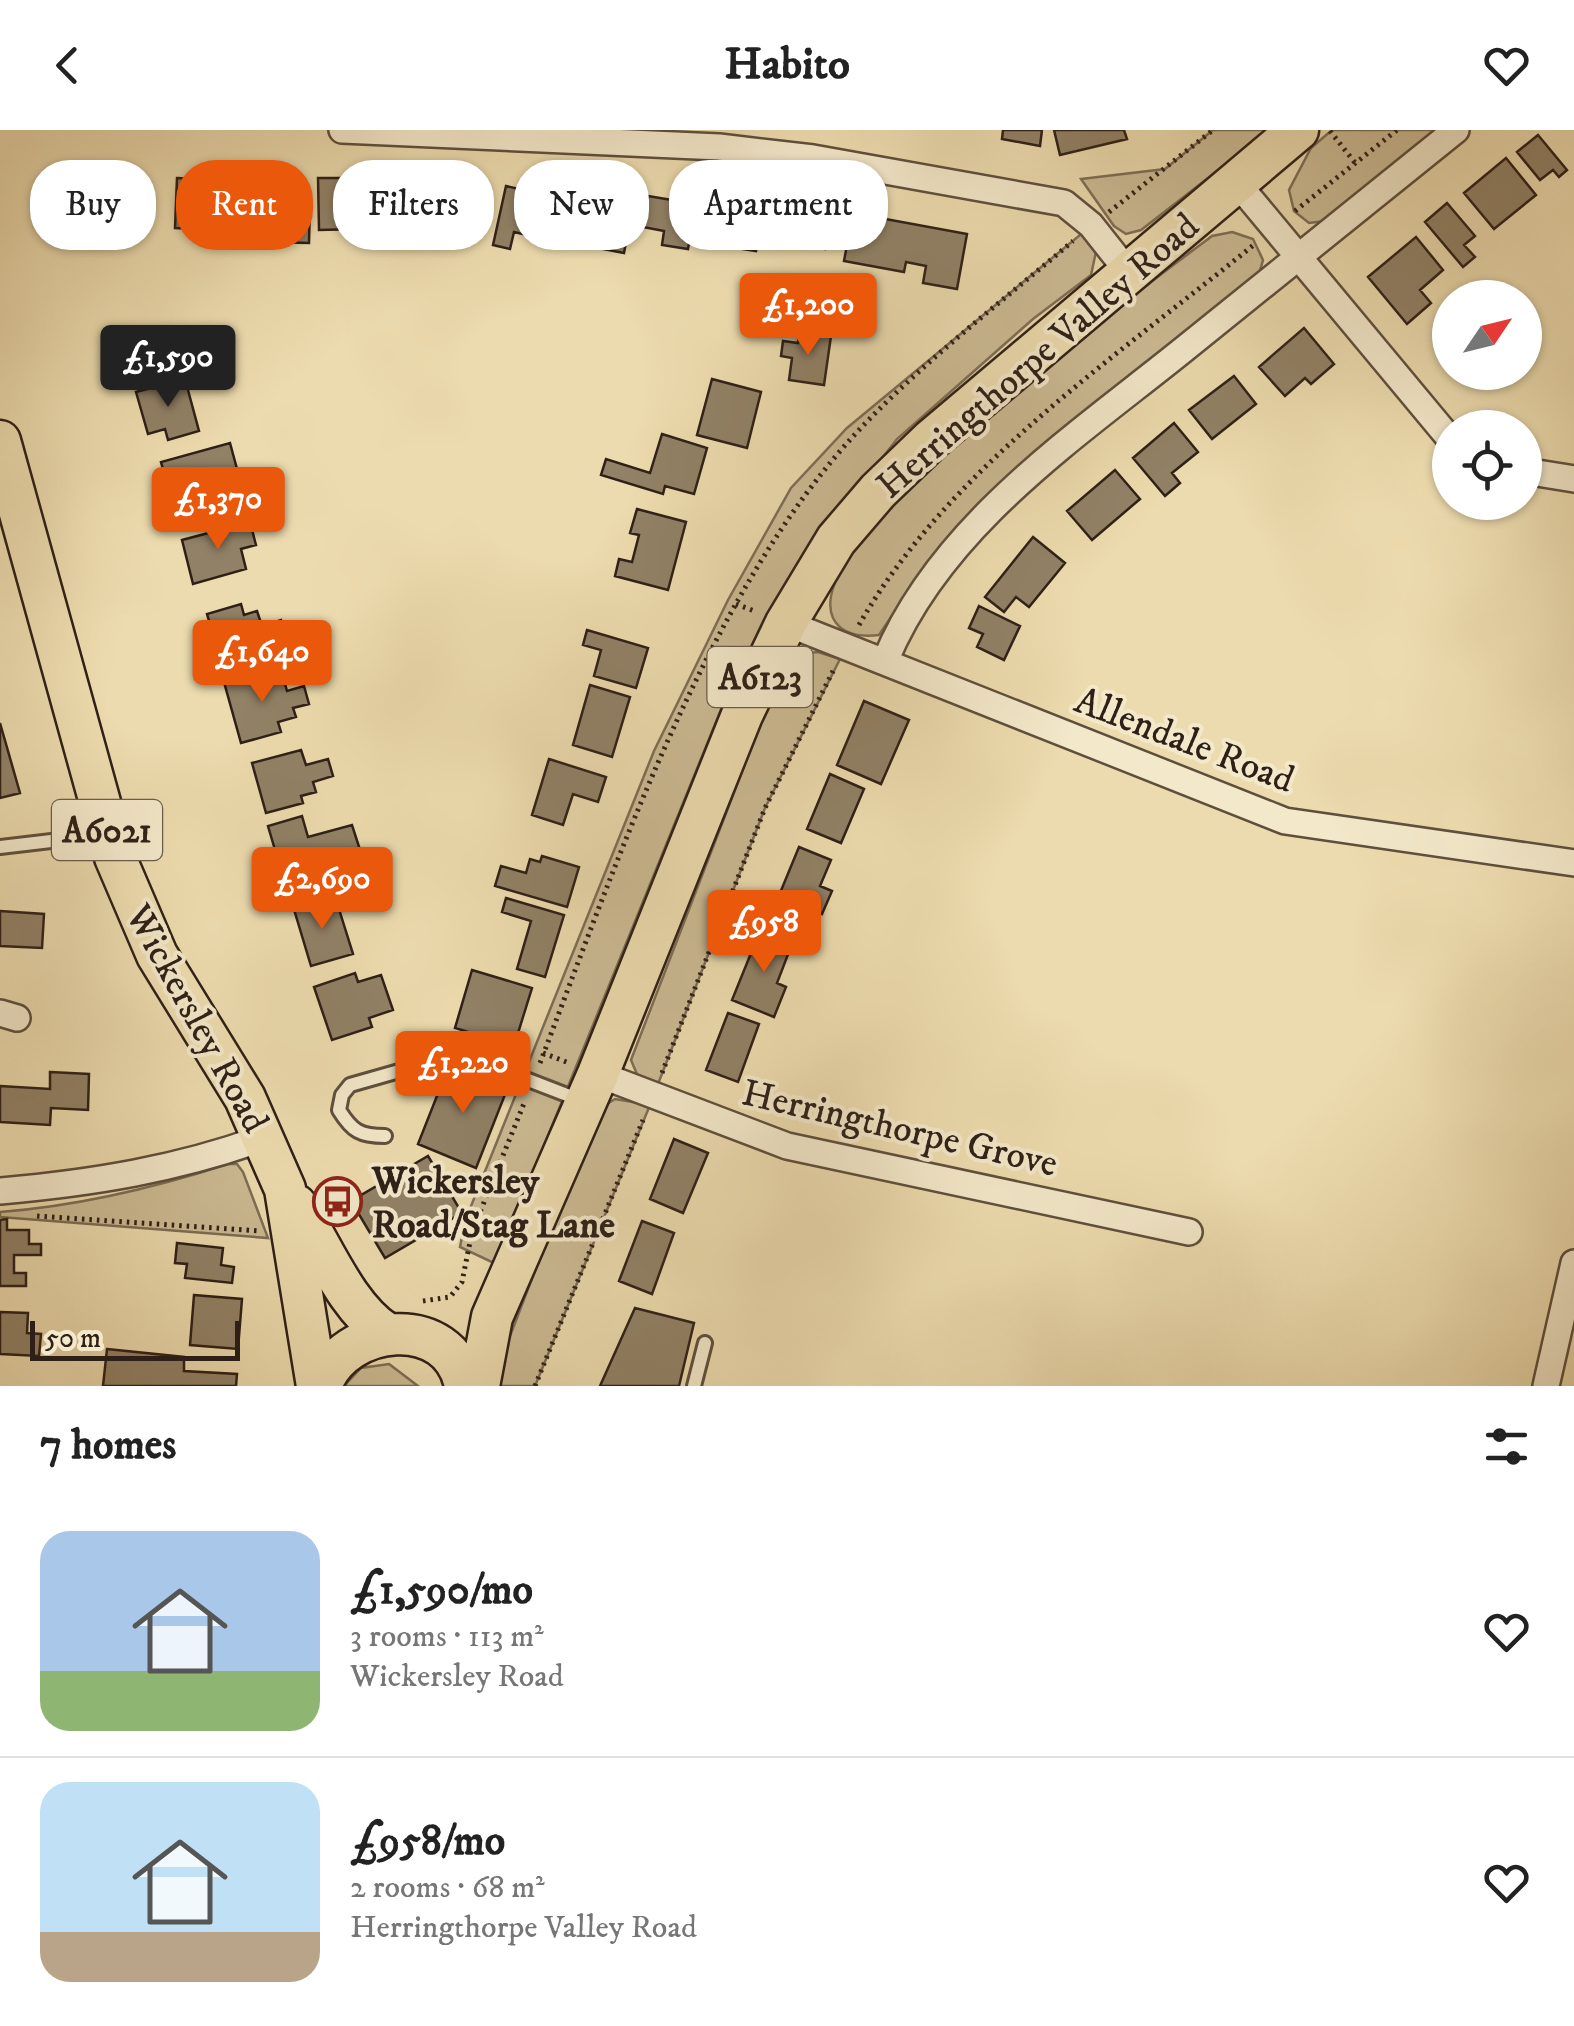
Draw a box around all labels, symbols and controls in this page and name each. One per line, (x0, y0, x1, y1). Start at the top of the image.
text: Habito (724, 37, 850, 93)
icon: back (40, 38, 95, 93)
icon: heart (1479, 38, 1534, 93)
chip: Buy (30, 160, 156, 250)
chip: Rent (176, 160, 313, 250)
chip: Filters (333, 160, 494, 250)
chip: New (514, 160, 649, 250)
chip: Apartment (669, 160, 888, 250)
street label: Herringthorpe Valley Road (867, 203, 1210, 510)
pin: £1,200 (727, 273, 889, 358)
north arrow (1432, 280, 1542, 390)
map controls (1432, 280, 1542, 520)
text: £1,200 (762, 285, 854, 325)
pin: £1,590 (87, 325, 249, 410)
text: £1,590 (122, 337, 214, 377)
button: locate (1432, 410, 1542, 520)
pin: £1,370 (137, 467, 299, 552)
text: £1,370 (174, 479, 262, 519)
pin: £1,640 (181, 620, 343, 705)
text: £1,640 (215, 632, 309, 672)
road number: A6123 (708, 647, 812, 707)
street label: Allendale Road (1068, 677, 1301, 805)
road number: A6021 (52, 800, 162, 860)
pin: £2,690 (241, 847, 403, 932)
text: £2,690 (274, 859, 370, 899)
pin: £958 (705, 890, 823, 975)
street label: Wickersley Road (113, 895, 279, 1142)
text: £958 (729, 902, 799, 942)
pin: £1,220 (382, 1031, 544, 1116)
text: £1,220 (417, 1043, 509, 1083)
street label: Herringthorpe Grove (737, 1069, 1062, 1189)
place label: Wickersley Road/Stag Lane (371, 1158, 615, 1250)
bus stop icon: Wickersley Road/Stag Lane (311, 1176, 363, 1228)
scale bar (30, 1316, 240, 1360)
text: 50 m (45, 1321, 101, 1356)
icon: filters (1479, 1419, 1534, 1474)
text: 7 homes (40, 1420, 176, 1472)
text: £1,590/mo (350, 1565, 533, 1617)
icon: home (120, 1571, 240, 1691)
icon: heart (1479, 1604, 1534, 1659)
text: 3 rooms · 113 m² (350, 1617, 544, 1657)
text: Wickersley Road (350, 1657, 564, 1697)
text: £958/mo (350, 1816, 505, 1868)
icon: home (120, 1822, 240, 1942)
icon: heart (1479, 1855, 1534, 1910)
text: 2 rooms · 68 m² (350, 1868, 545, 1908)
text: Herringthorpe Valley Road (350, 1908, 697, 1948)

